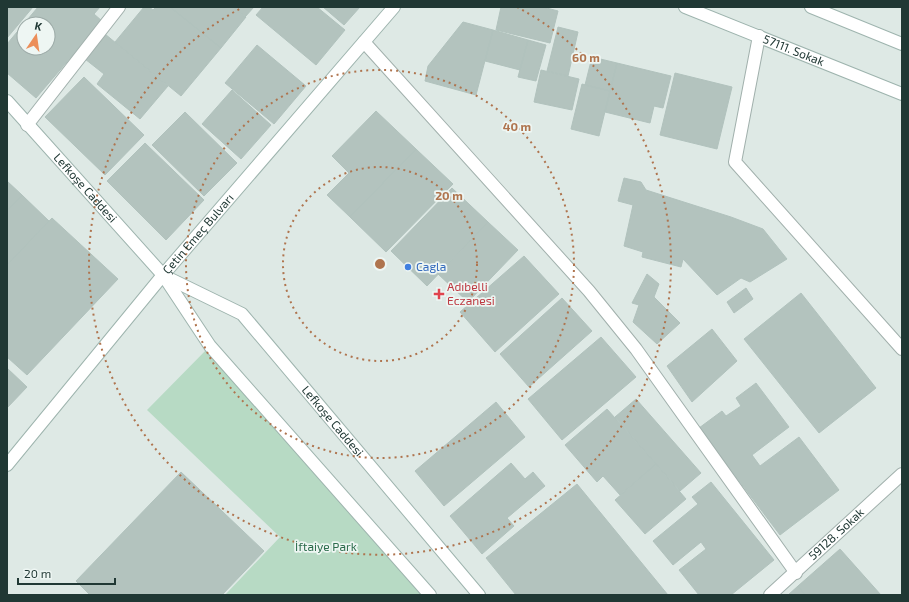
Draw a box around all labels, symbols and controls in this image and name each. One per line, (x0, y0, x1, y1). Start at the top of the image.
north arrow (16, 16, 56, 56)
text: K (33, 19, 43, 33)
street label: 57111. Sokak (761, 31, 827, 68)
text: 60 m (572, 50, 600, 64)
text: 40 m (503, 119, 531, 133)
street label: Lefkoşe Caddesi (51, 150, 120, 225)
text: 20 m (435, 188, 463, 202)
street label: Çetin Emeç Bulvarı (159, 190, 236, 277)
centre of rings (373, 257, 387, 271)
place label: Cagla (416, 259, 446, 273)
marker: Cagla (403, 262, 413, 272)
place label: Adıbelli Eczanesi (447, 279, 495, 307)
marker: Adıbelli Eczanesi (434, 289, 444, 299)
street label: Lefkoşe Caddesi (299, 382, 367, 459)
street label: 59128. Sokak (805, 505, 866, 562)
park label: İftaiye Park (295, 539, 357, 553)
scale bar (18, 560, 115, 586)
text: 20 m (24, 566, 51, 580)

